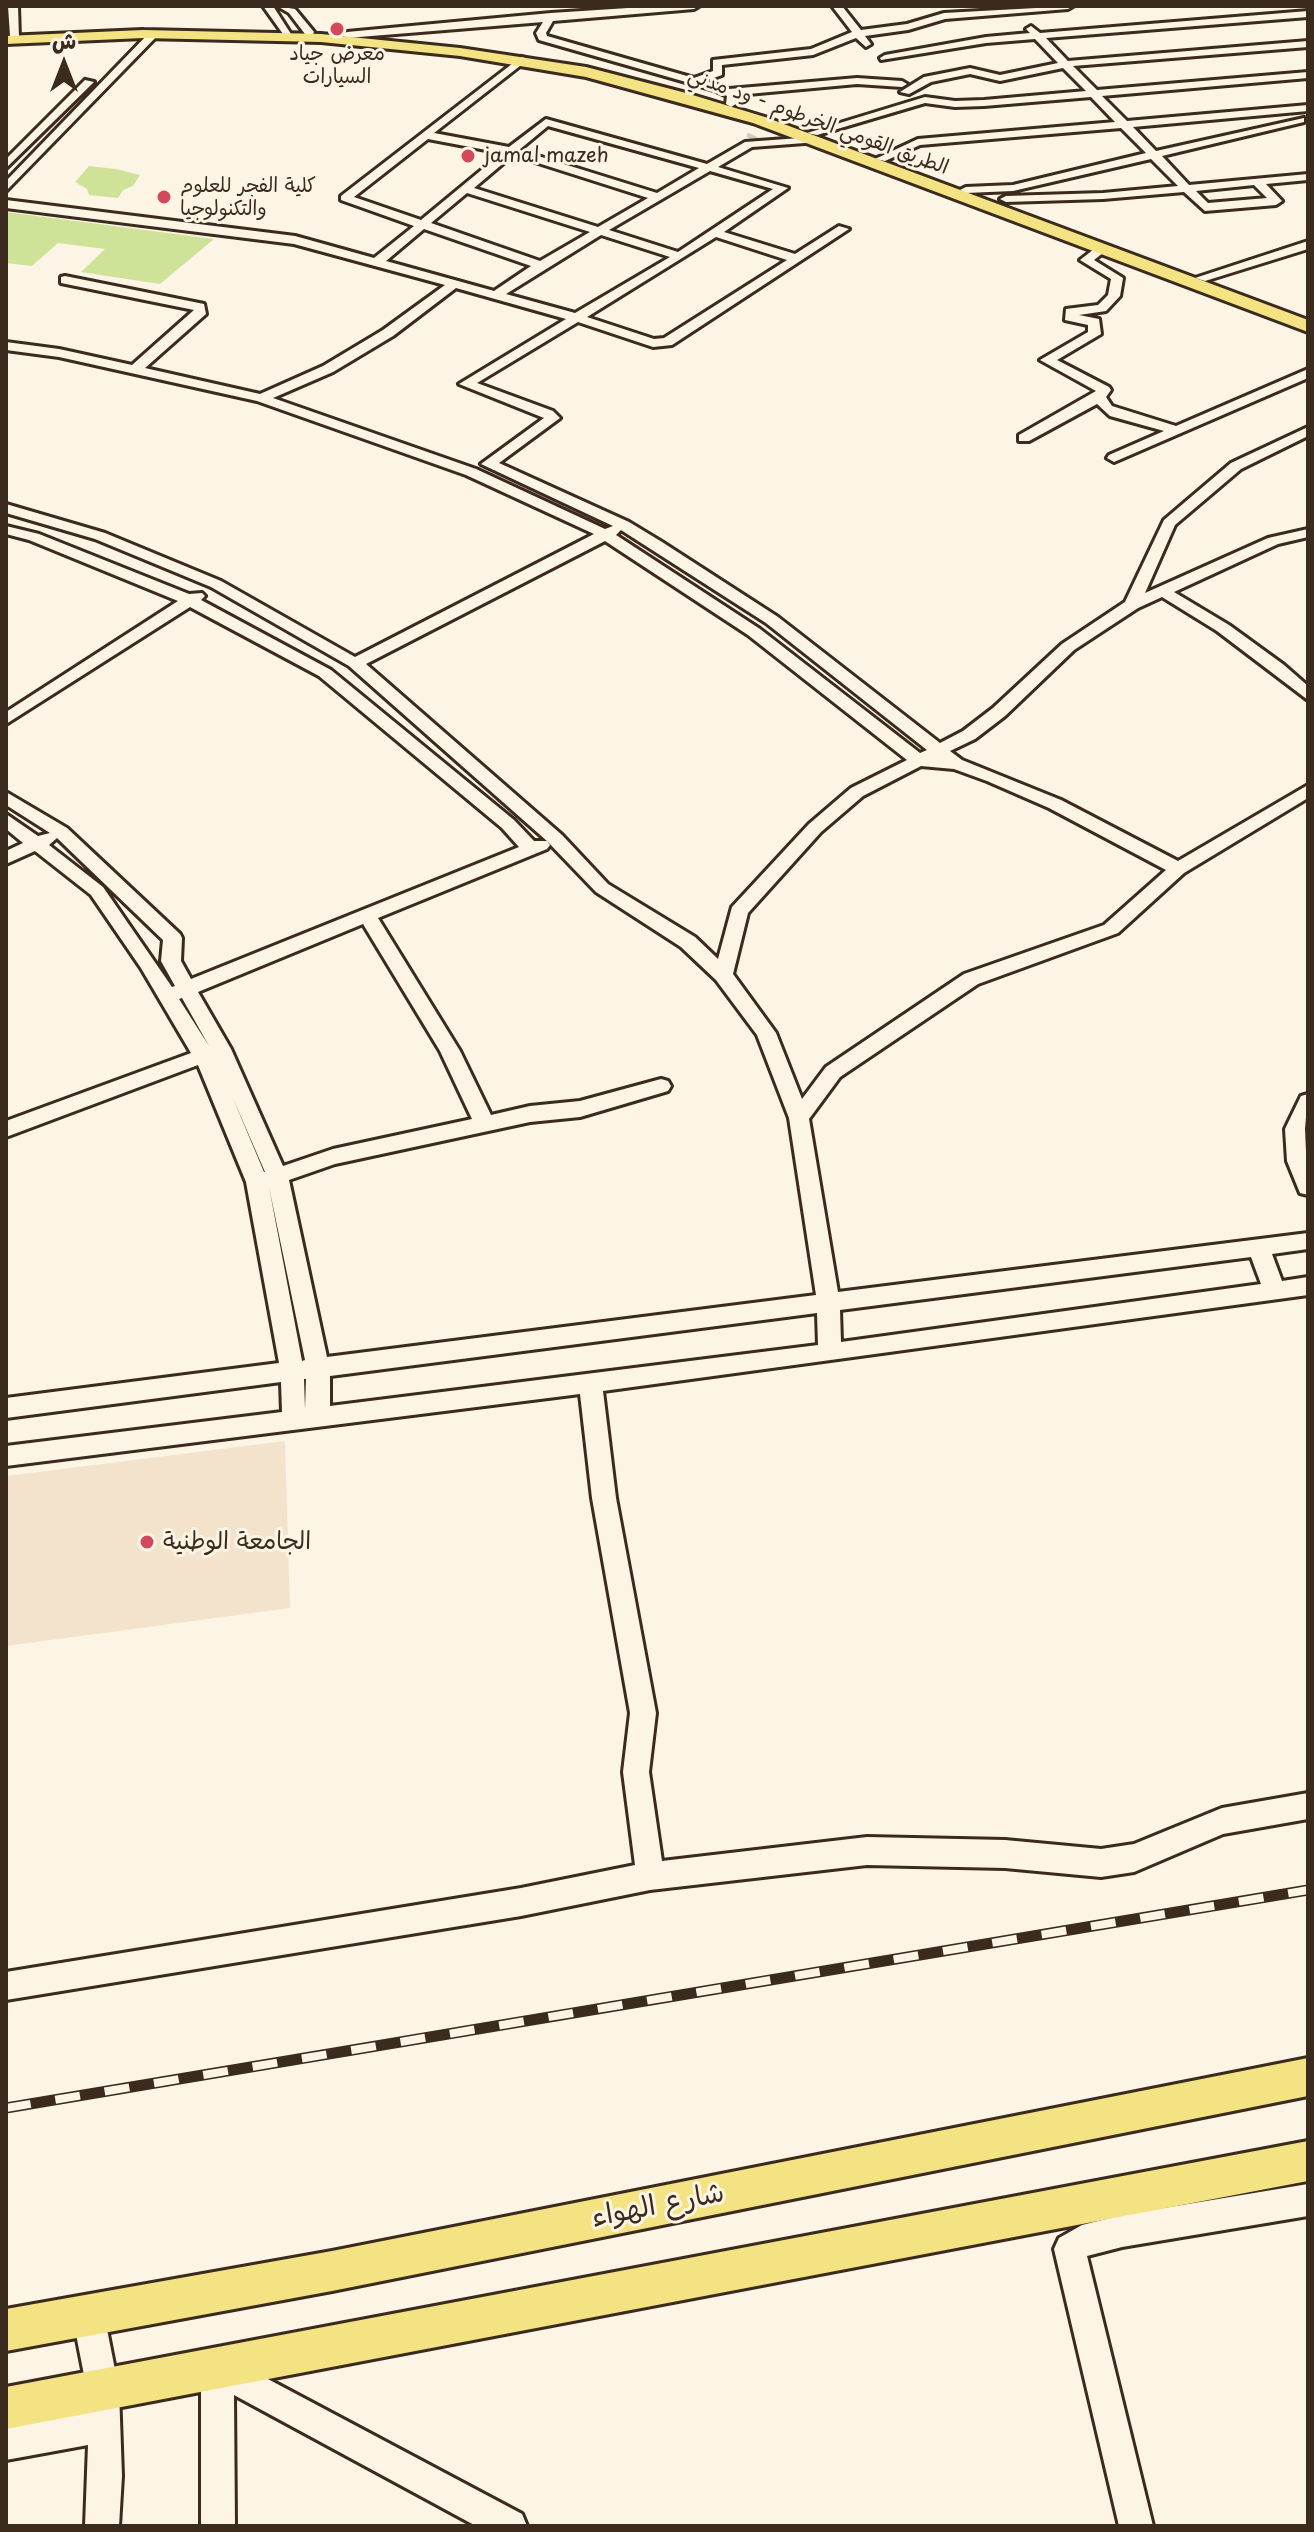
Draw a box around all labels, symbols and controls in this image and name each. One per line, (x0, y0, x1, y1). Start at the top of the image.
marker: معرض جياد السيارات (328, 20, 346, 38)
text: ش (52, 23, 76, 56)
north arrow (24, 24, 104, 104)
place label: معرض جياد السيارات (289, 42, 385, 89)
street label: الطريق القومي الخرطوم - ود مدني (684, 64, 952, 180)
place label: jamal mazeh (484, 144, 609, 168)
marker: jamal mazeh (459, 147, 477, 165)
place label: كلية الفجر للعلوم والتكنولوجيا (180, 174, 316, 221)
marker: كلية الفجر للعلوم والتكنولوجيا (155, 188, 173, 206)
place label: الجامعة الوطنية (163, 1528, 311, 1556)
marker: الجامعة الوطنية (138, 1533, 156, 1551)
street label: شارع الهواء (589, 2177, 727, 2235)

